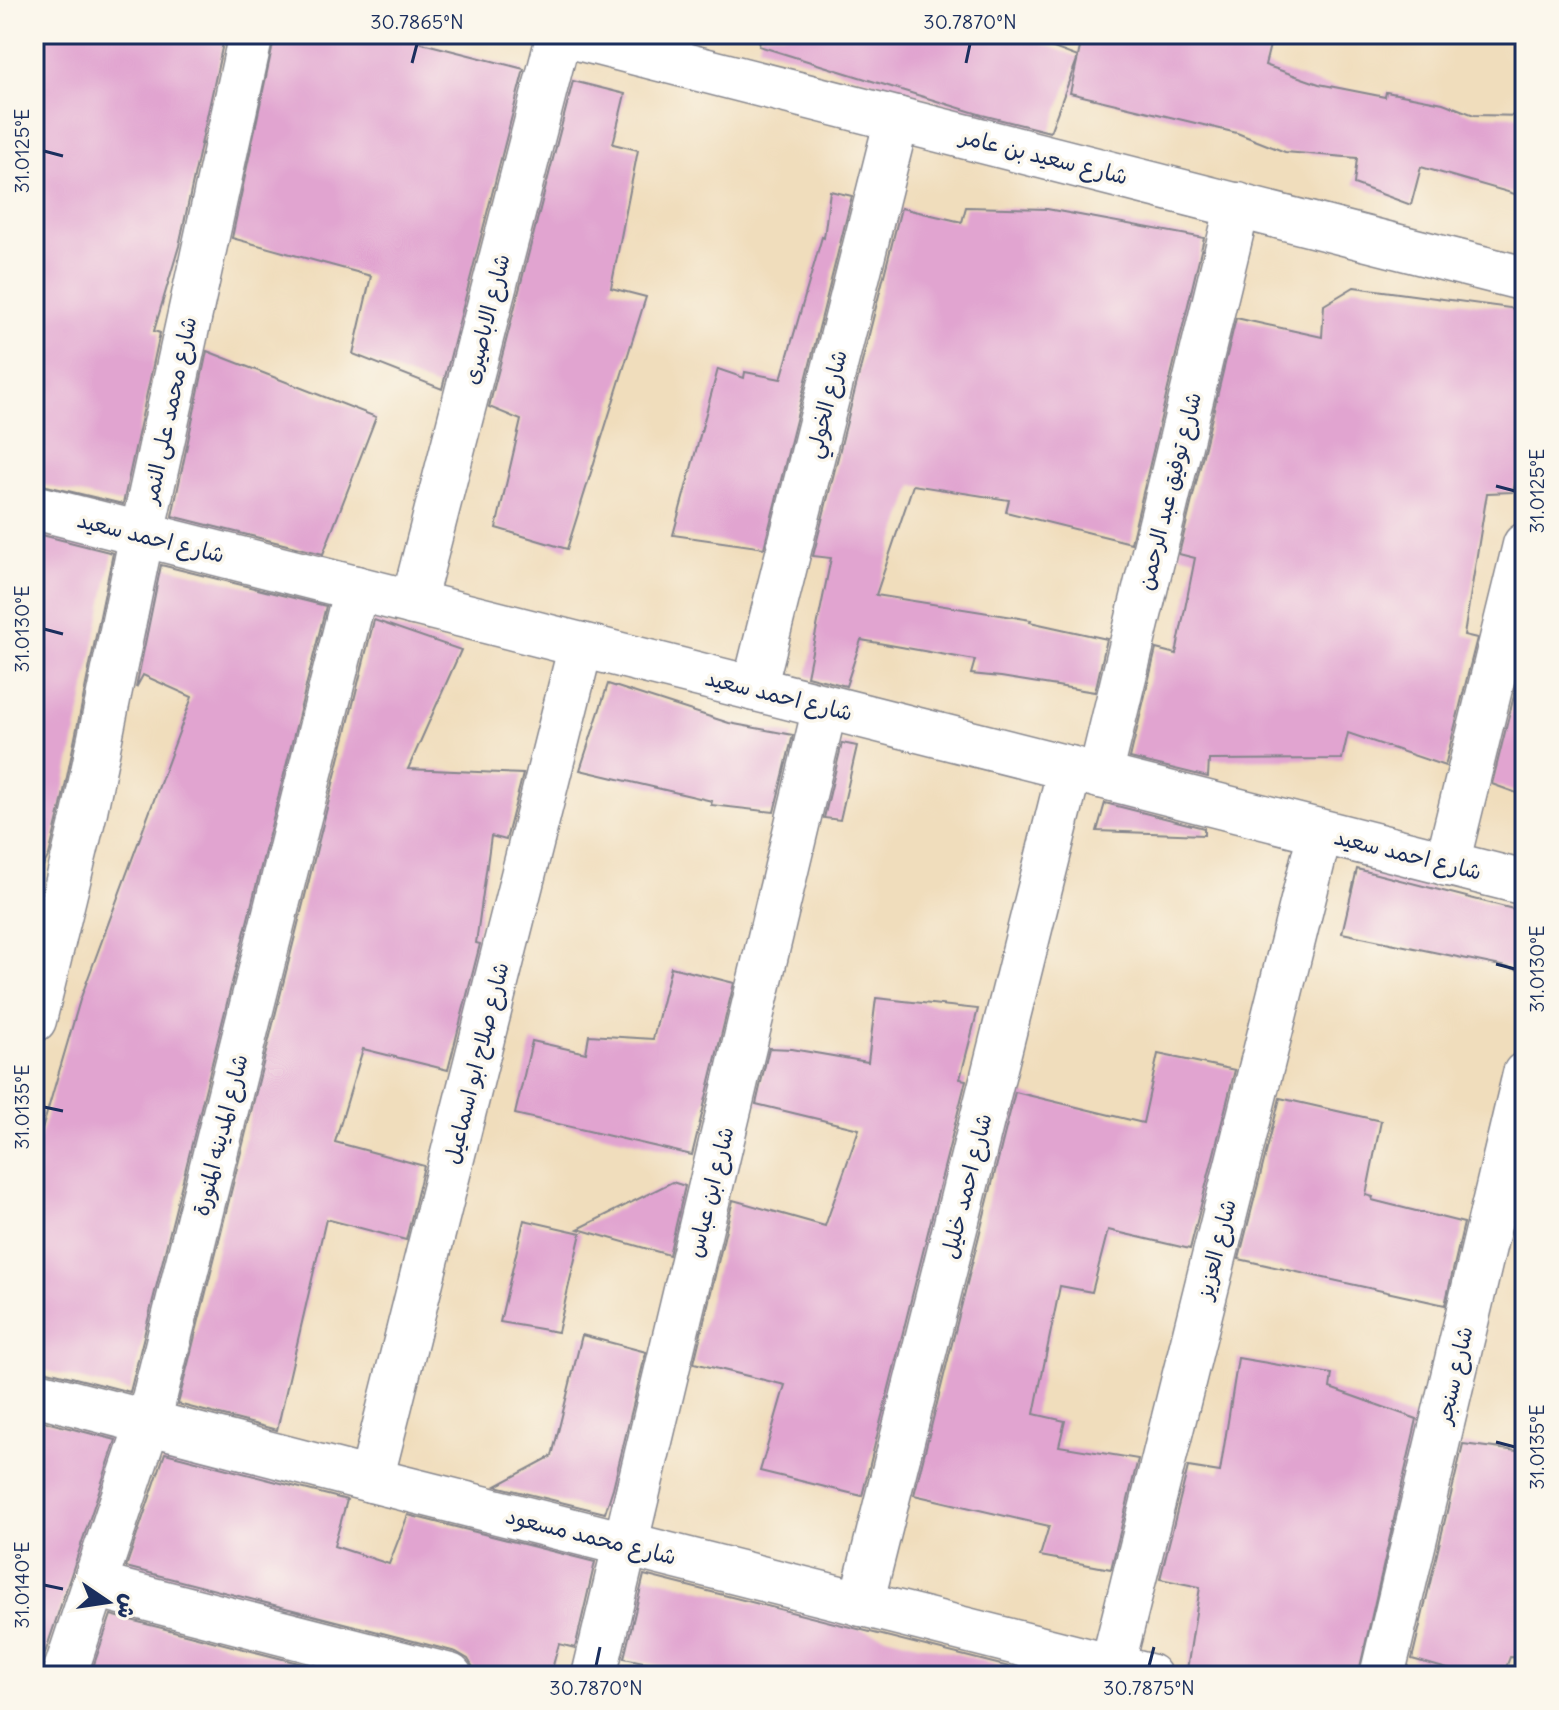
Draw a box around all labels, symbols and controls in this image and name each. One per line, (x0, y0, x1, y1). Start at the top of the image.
text: 30.7865°N (370, 9, 464, 34)
text: 30.7870°N (923, 9, 1017, 34)
text: 31.0125°E (9, 108, 34, 194)
street label: شارع سعيد بن عامر (955, 121, 1131, 192)
street label: شارع الاباصيرى (456, 251, 518, 388)
street label: شارع محمد على النمر (135, 314, 204, 508)
street label: شارع الخولي (799, 347, 859, 462)
street label: شارع توفيق عبد الرحمن (1131, 389, 1209, 593)
text: 31.0125°E (1524, 448, 1549, 534)
street label: شارع احمد سعيد (74, 505, 228, 571)
text: 31.0130°E (9, 585, 34, 673)
street label: شارع احمد سعيد (702, 663, 856, 729)
street label: شارع احمد سعيد (1331, 822, 1485, 888)
text: 31.0130°E (1524, 925, 1549, 1013)
street label: شارع صلاح ابو اسماعيل (437, 959, 517, 1167)
street label: شارع المدينه المنورة (186, 1051, 256, 1219)
text: 31.0135°E (9, 1064, 34, 1150)
street label: شارع احمد خليل (934, 1110, 1000, 1262)
street label: شارع ابن عباس (680, 1124, 742, 1261)
street label: شارع العزيز (1190, 1196, 1244, 1304)
street label: شارع سنجر (1429, 1324, 1481, 1429)
text: 31.0135°E (1524, 1404, 1549, 1490)
street label: شارع محمد مسعود (502, 1501, 679, 1573)
text: 31.0140°E (9, 1541, 34, 1629)
north arrow (68, 1562, 148, 1642)
text: ش (111, 1592, 144, 1621)
text: 30.7870°N (549, 1675, 643, 1700)
text: 30.7875°N (1103, 1675, 1195, 1700)

